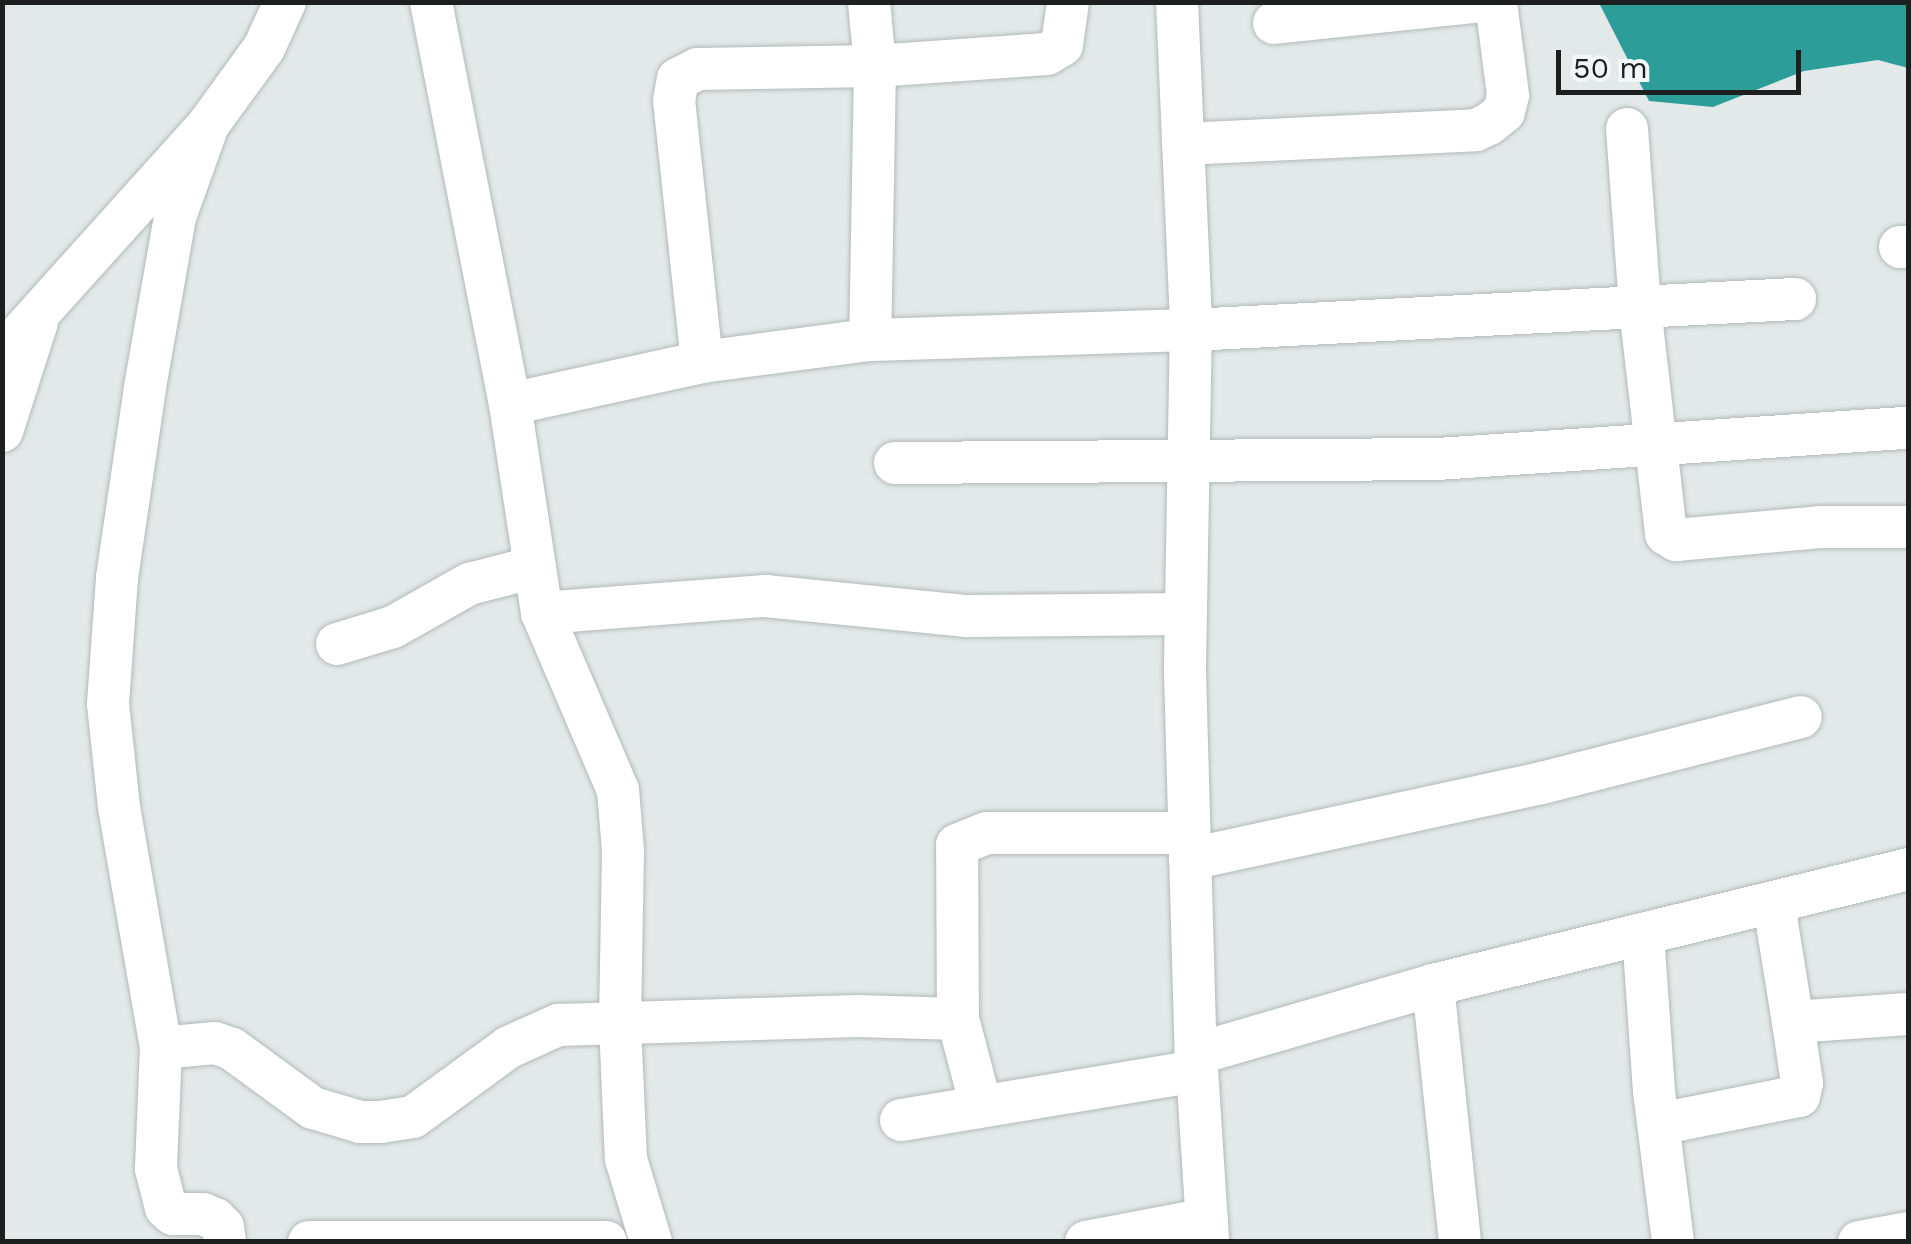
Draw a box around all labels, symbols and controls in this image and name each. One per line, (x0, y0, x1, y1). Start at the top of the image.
scale bar (1561, 30, 1806, 92)
text: 50 m (1573, 50, 1648, 85)

